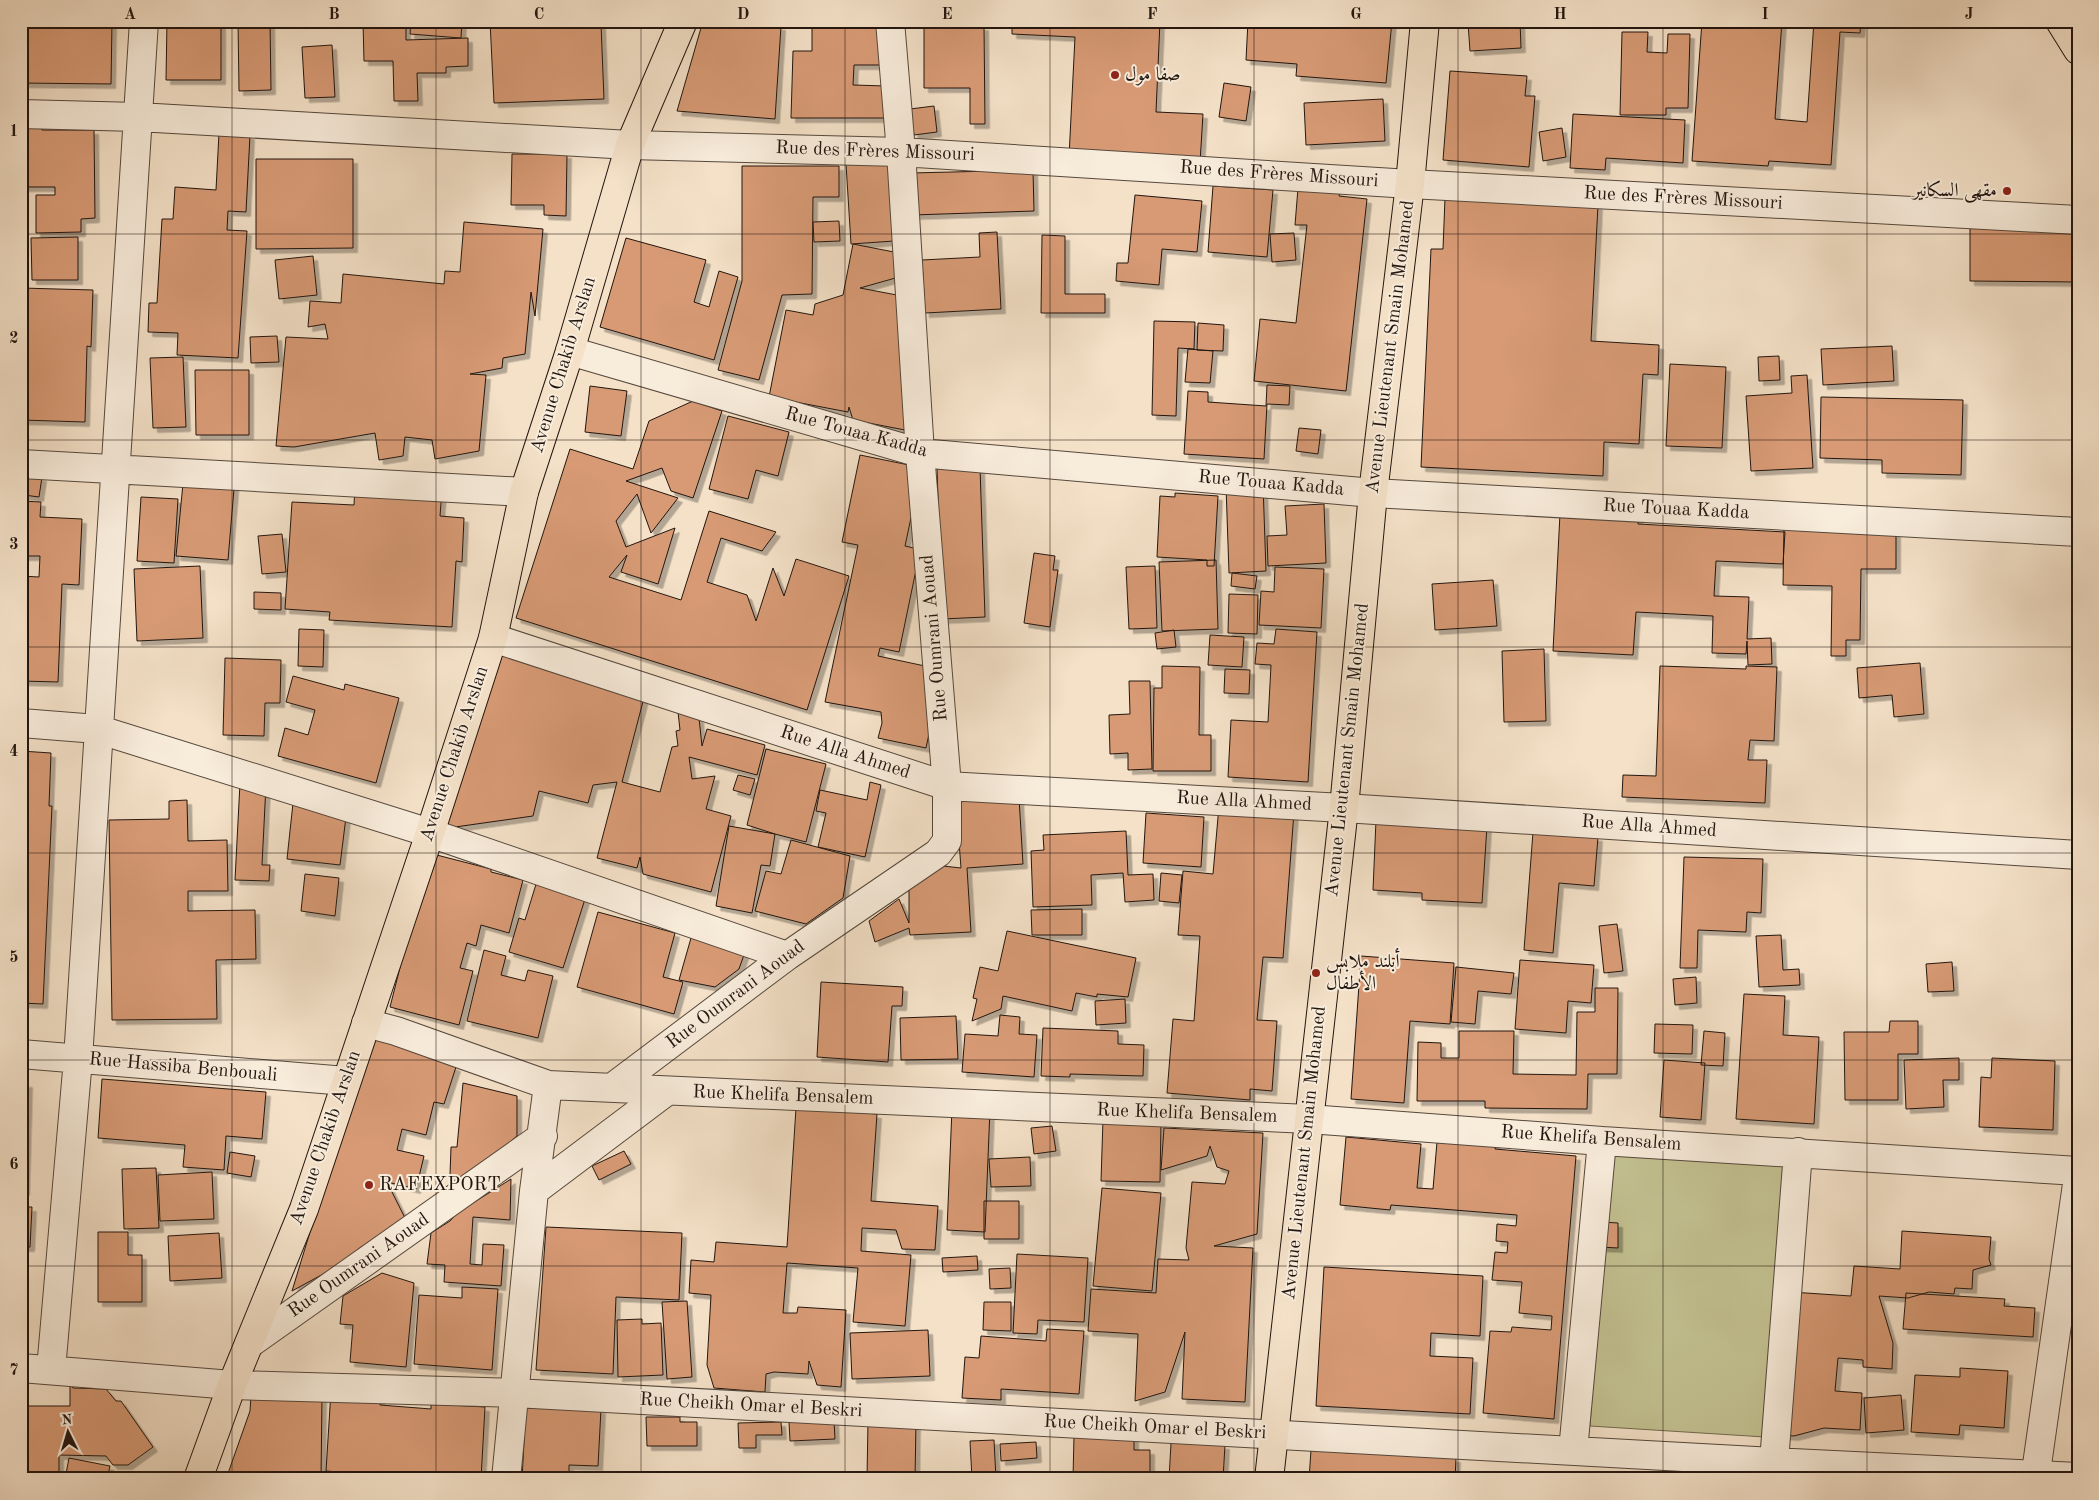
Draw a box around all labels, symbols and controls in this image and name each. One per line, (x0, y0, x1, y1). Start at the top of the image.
text: A (124, 7, 136, 23)
text: B (328, 7, 340, 23)
text: C (534, 7, 544, 23)
text: D (737, 7, 749, 23)
text: E (941, 7, 953, 23)
text: F (1147, 7, 1158, 23)
text: G (1350, 7, 1362, 23)
text: H (1553, 7, 1567, 23)
text: I (1761, 7, 1769, 23)
text: J (1965, 7, 1974, 23)
place label: صفا مول (1125, 66, 1181, 86)
marker: صفا مول (1109, 69, 1121, 81)
text: 1 (9, 124, 19, 140)
street label: Rue des Frères Missouri (775, 139, 975, 165)
street label: Rue des Frères Missouri (1179, 159, 1379, 191)
place label: مقهى السكانير (1911, 180, 1997, 203)
street label: Rue des Frères Missouri (1583, 184, 1783, 214)
marker: مقهى السكانير (2001, 185, 2013, 197)
street label: Avenue Lieutenant Smain Mohamed (1364, 199, 1418, 495)
street label: Avenue Chakib Arslan (528, 274, 600, 456)
text: 2 (9, 331, 19, 347)
street label: Rue Touaa Kadda (783, 405, 930, 461)
street label: Rue Touaa Kadda (1197, 468, 1346, 500)
street label: Rue Touaa Kadda (1602, 497, 1750, 523)
text: 3 (9, 537, 19, 553)
street label: Rue Oumrani Aouad (918, 554, 952, 722)
street label: Avenue Lieutenant Smain Mohamed (1323, 602, 1373, 898)
street label: Avenue Chakib Arslan (418, 664, 492, 844)
street label: Rue Alla Ahmed (777, 723, 913, 783)
text: 4 (9, 744, 19, 760)
street label: Rue Alla Ahmed (1176, 789, 1312, 815)
street label: Rue Alla Ahmed (1581, 813, 1718, 841)
street label: Rue Oumrani Aouad (663, 937, 809, 1053)
place label: أبلند ملابس اﻷطفال (1326, 948, 1400, 994)
text: 5 (9, 950, 19, 966)
marker: أبلند ملابس اﻷطفال (1310, 967, 1322, 979)
street label: Avenue Lieutenant Smain Mohamed (1280, 1005, 1330, 1301)
street label: Avenue Chakib Arslan (287, 1048, 365, 1228)
street label: Rue Hassiba Benbouali (88, 1050, 278, 1086)
street label: Rue Khelifa Bensalem (692, 1083, 874, 1109)
street label: Rue Khelifa Bensalem (1096, 1101, 1278, 1127)
street label: Rue Khelifa Bensalem (1500, 1123, 1682, 1155)
text: 6 (9, 1157, 19, 1173)
place label: RAFEXPORT (379, 1176, 501, 1195)
marker: RAFEXPORT (363, 1179, 375, 1191)
street label: Rue Oumrani Aouad (285, 1210, 433, 1322)
text: 7 (9, 1363, 19, 1379)
street label: Rue Cheikh Omar el Beskri (639, 1391, 863, 1421)
north arrow (42, 1408, 92, 1458)
text: N (61, 1413, 73, 1427)
street label: Rue Cheikh Omar el Beskri (1043, 1413, 1267, 1443)

